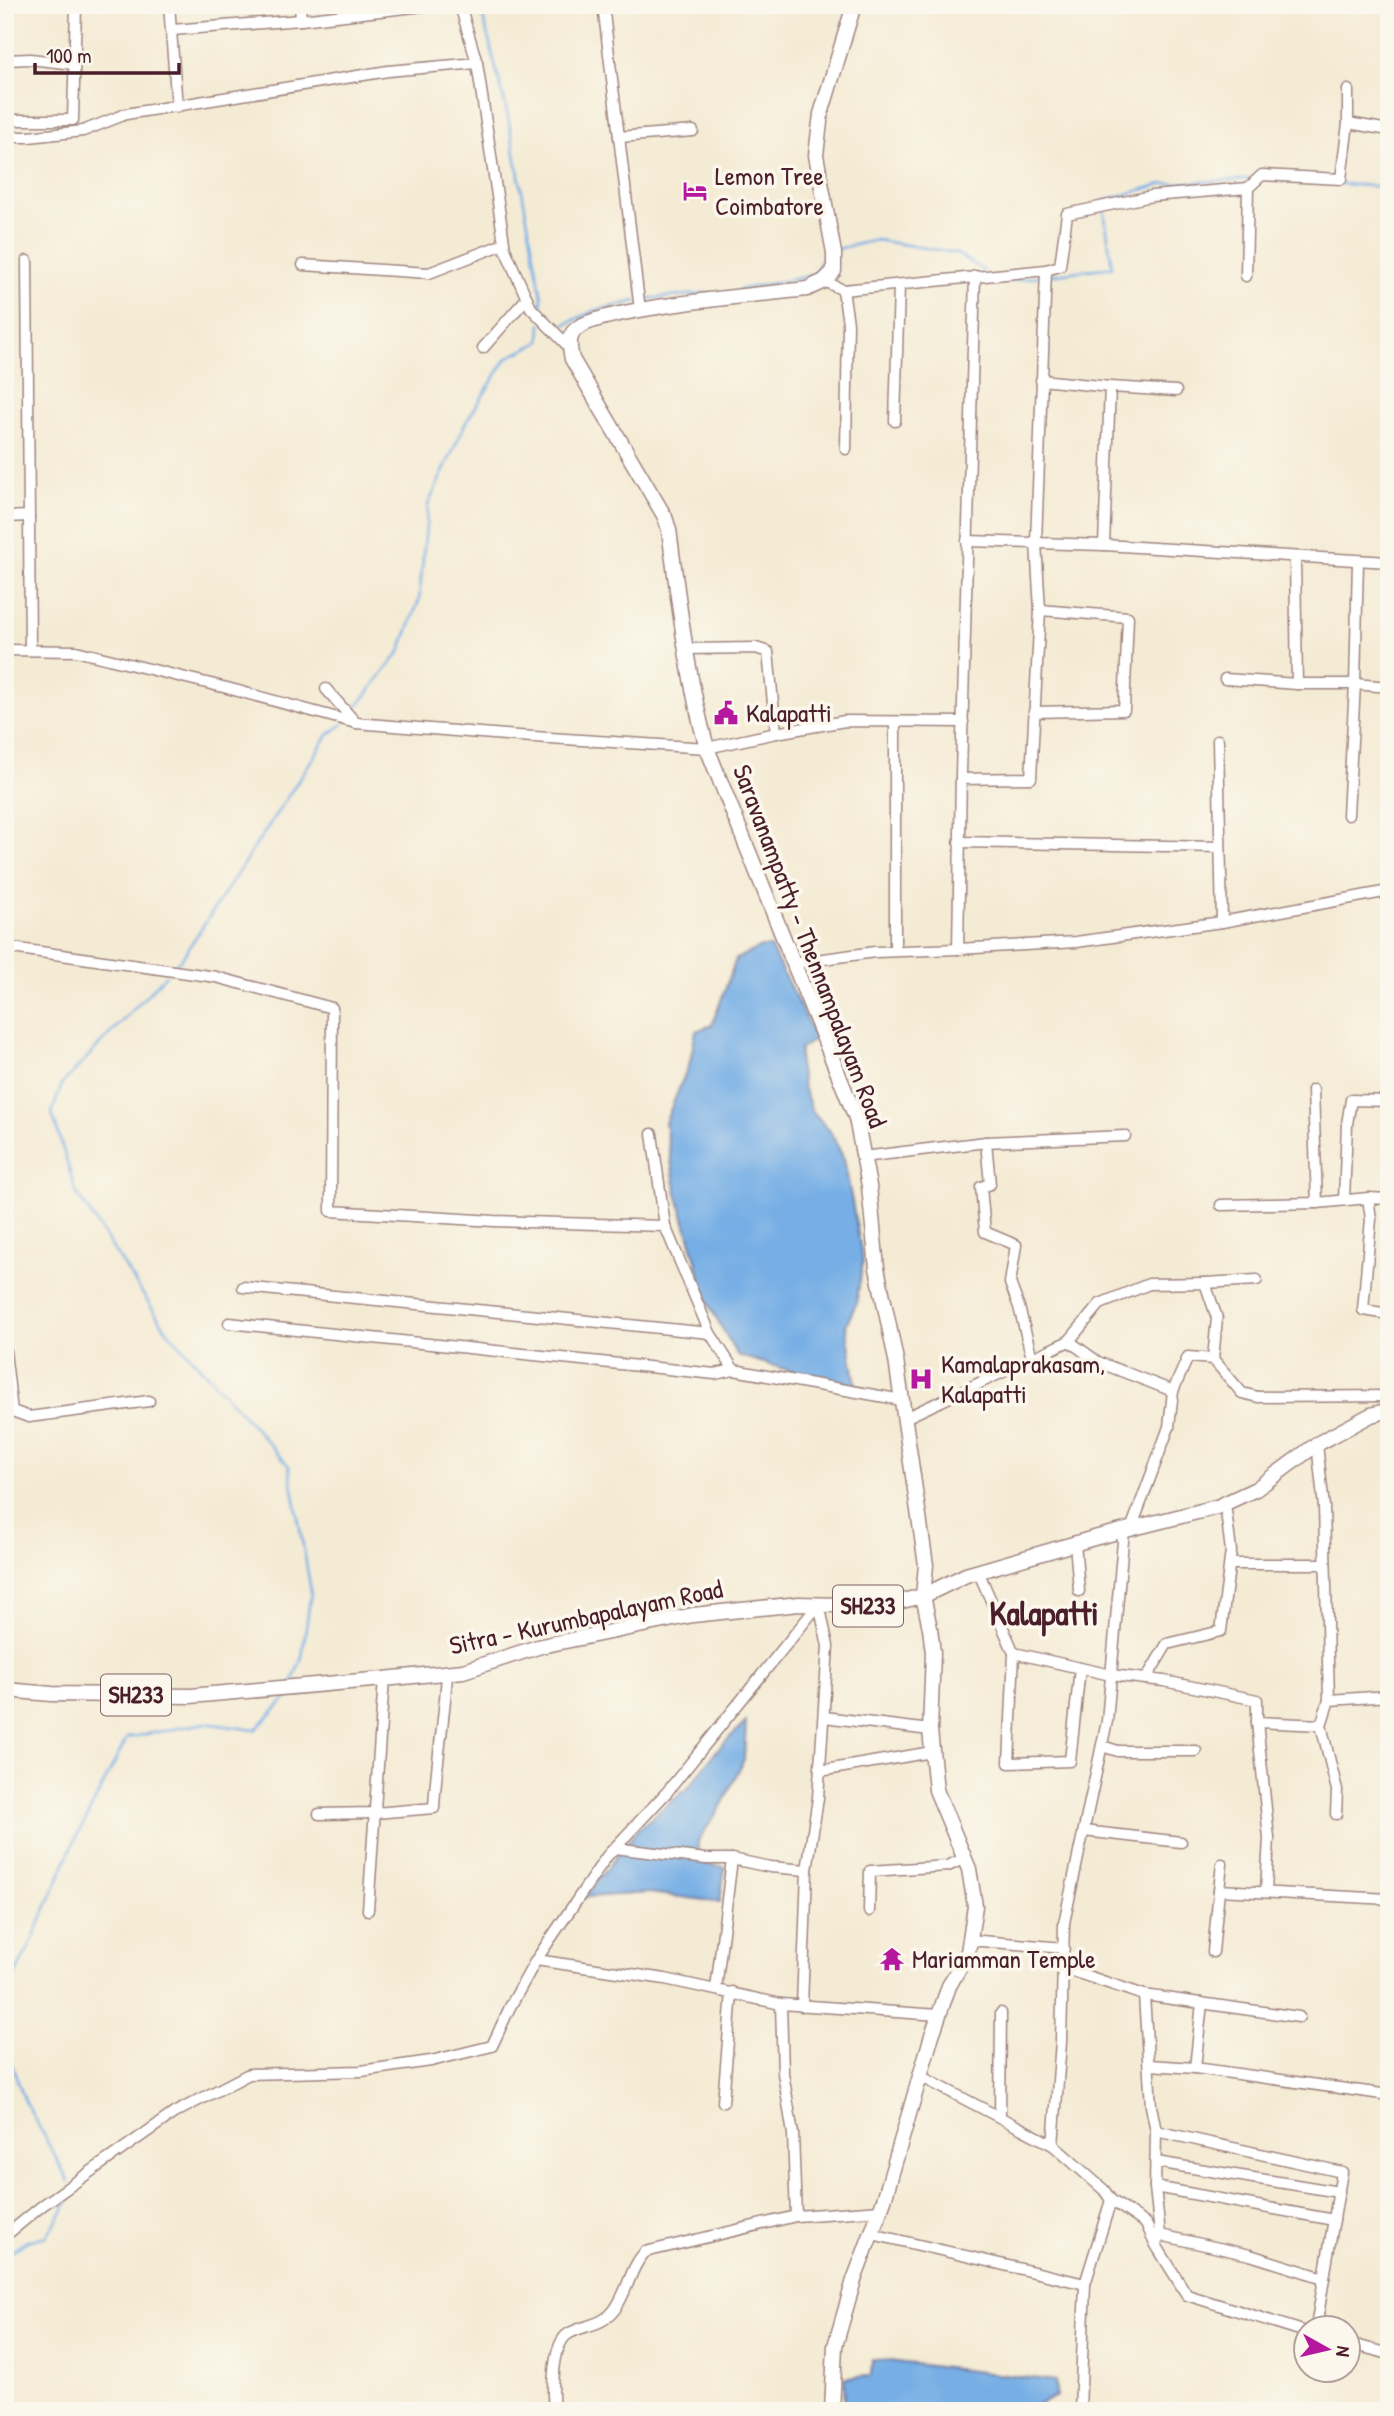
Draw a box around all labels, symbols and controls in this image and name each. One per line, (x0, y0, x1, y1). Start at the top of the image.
scale bar (35, 32, 178, 76)
text: 100 m (46, 41, 92, 70)
place label: Lemon Tree Coimbatore (715, 158, 824, 223)
hotel icon: Lemon Tree Coimbatore (681, 177, 709, 205)
place label: Kalapatti (746, 695, 832, 730)
public building icon: Kalapatti (712, 699, 740, 727)
street label: Saravanampatty - Thennampalayam Road (725, 759, 896, 1132)
place label: Kamalaprakasam, Kalapatti (941, 1346, 1105, 1411)
hospital icon: Kamalaprakasam, Kalapatti (907, 1365, 935, 1393)
street label: Sitra - Kurumbapalayam Road (446, 1570, 726, 1663)
road number: SH233 (833, 1586, 903, 1626)
district label: Kalapatti (989, 1591, 1099, 1637)
road number: SH233 (101, 1674, 171, 1716)
place label: Mariamman Temple (912, 1941, 1096, 1976)
temple icon: Mariamman Temple (878, 1945, 906, 1973)
north arrow (1292, 2314, 1362, 2384)
text: N (1330, 2345, 1357, 2358)

